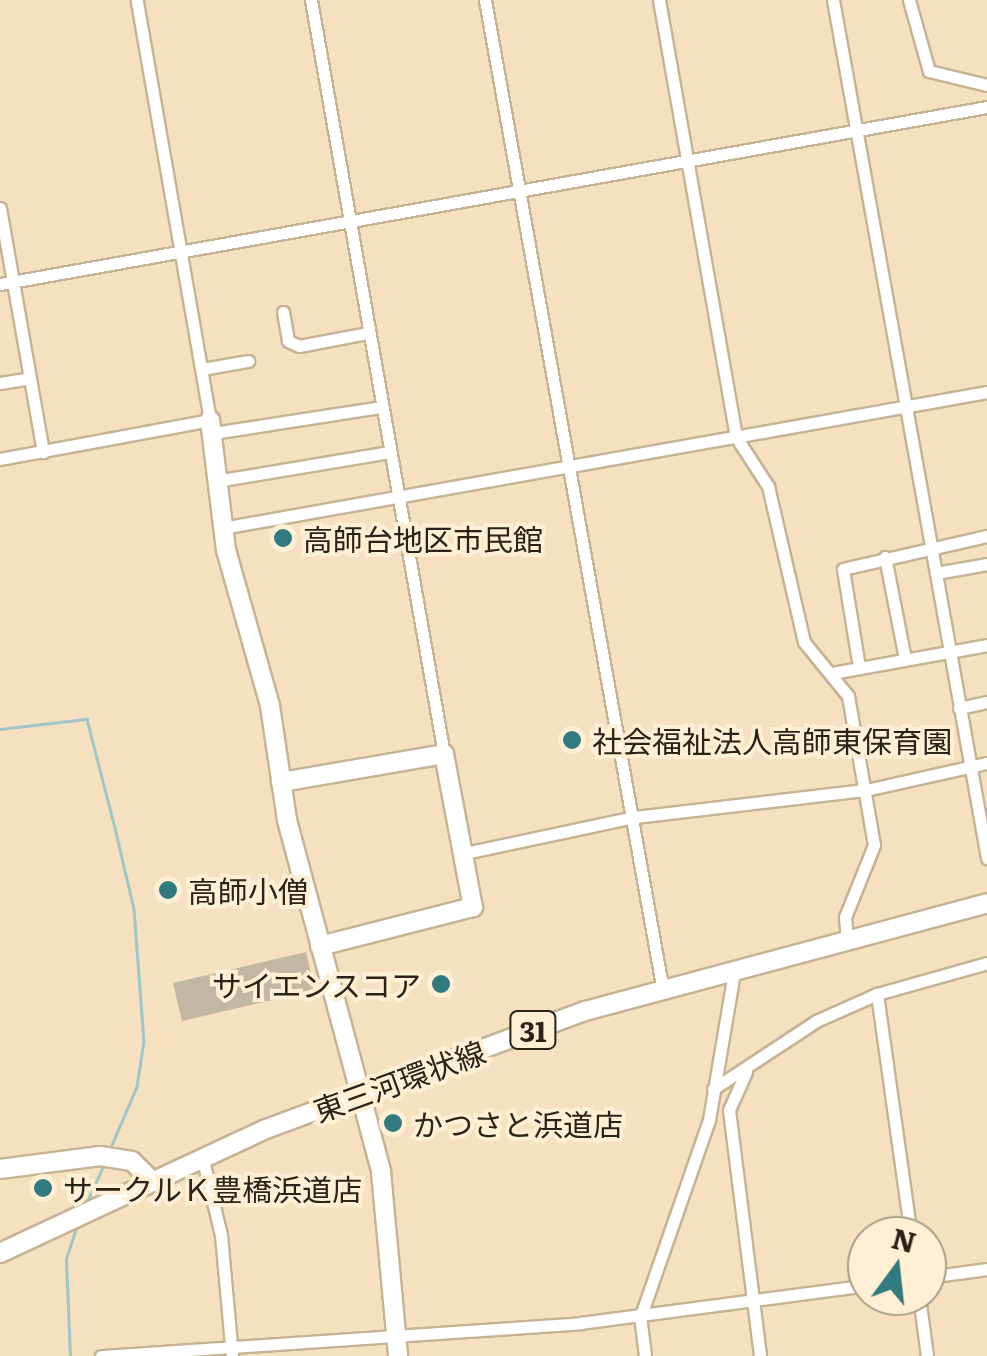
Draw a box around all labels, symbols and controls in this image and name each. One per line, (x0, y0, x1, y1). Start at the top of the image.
place label: 高師台地区市民館 (303, 520, 543, 556)
marker: 高師台地区市民館 (272, 527, 294, 549)
place label: 社会福祉法人高師東保育園 (592, 722, 952, 758)
marker: 社会福祉法人高師東保育園 (561, 729, 583, 751)
place label: 高師小僧 (188, 872, 308, 908)
marker: 高師小僧 (157, 879, 179, 901)
place label: サイエンスコア (211, 966, 421, 1002)
marker: サイエンスコア (430, 973, 452, 995)
road number: 31 (508, 1007, 558, 1053)
street label: 東三河環状線 (308, 1032, 490, 1128)
place label: かつさと浜道店 (413, 1105, 623, 1141)
marker: かつさと浜道店 (382, 1112, 404, 1134)
place label: サークルＫ豊橋浜道店 (63, 1170, 363, 1206)
marker: サークルＫ豊橋浜道店 (32, 1177, 54, 1199)
north arrow (847, 1216, 947, 1316)
text: N (887, 1216, 921, 1262)

